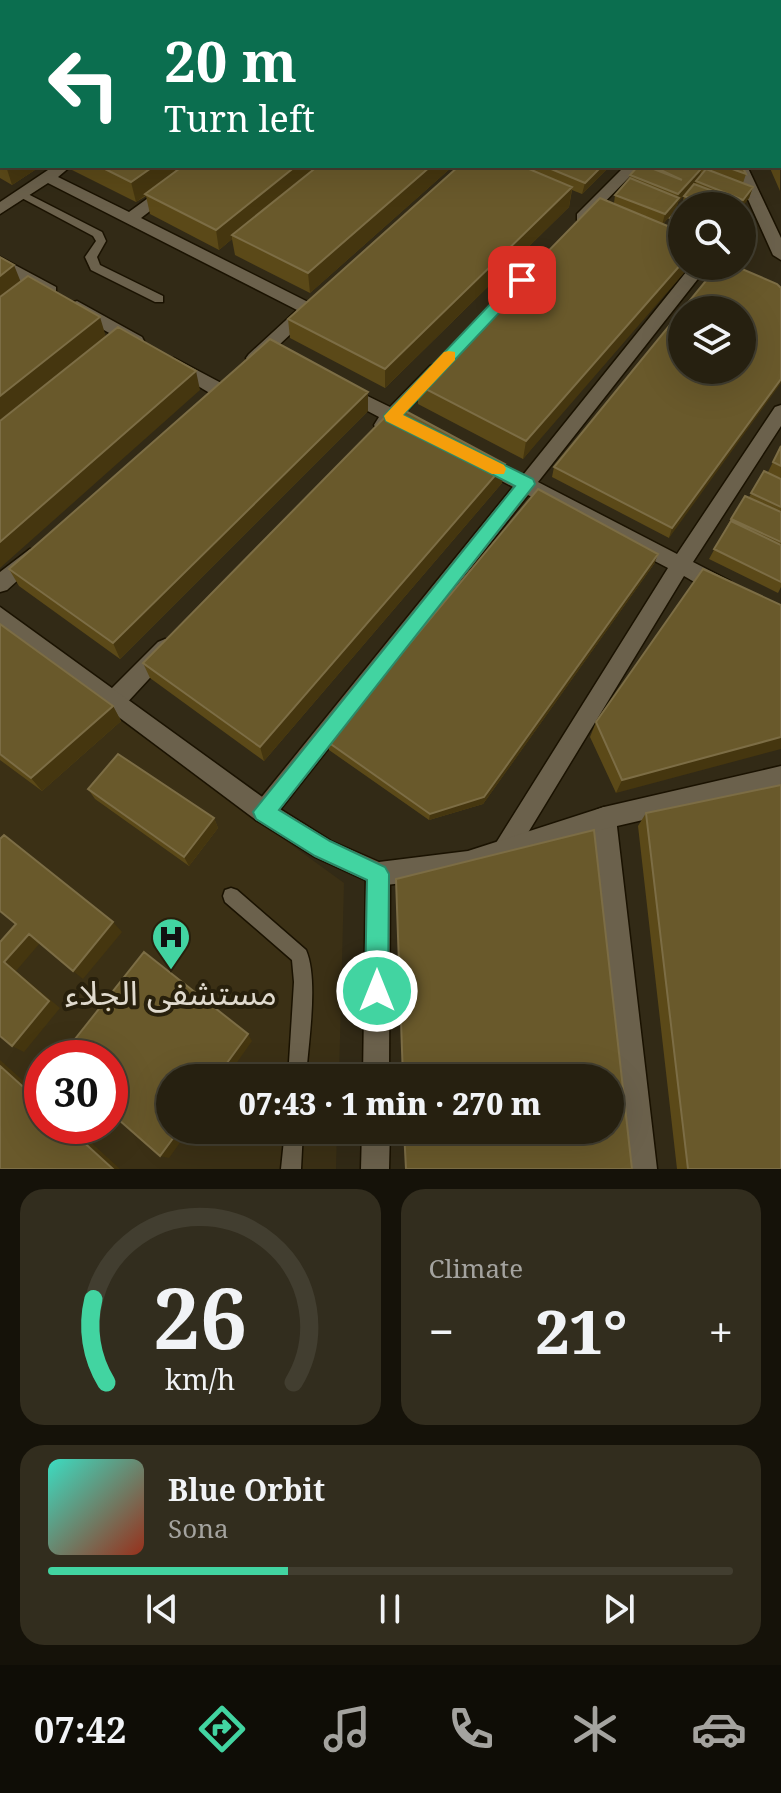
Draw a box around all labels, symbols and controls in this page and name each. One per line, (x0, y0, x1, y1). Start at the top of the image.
text: 20 m (164, 22, 297, 98)
icon: left (32, 32, 136, 136)
text: Turn left (164, 94, 315, 143)
map controls (668, 192, 756, 384)
button: search (668, 192, 756, 280)
pin (488, 246, 556, 314)
icon: arrive (500, 258, 544, 302)
button: layers (668, 296, 756, 384)
hospital icon: مستشفى الجلاء (150, 916, 192, 971)
position arrow (335, 949, 419, 1033)
place label: مستشفى الجلاء (65, 969, 277, 1015)
speed limit sign: 30 (24, 1040, 128, 1144)
text: 07:43 · 1 min · 270 m (239, 1083, 541, 1124)
text: Climate (429, 1250, 523, 1286)
text: 26 (153, 1260, 247, 1373)
text: 21° (535, 1290, 627, 1372)
text: − (429, 1301, 454, 1361)
text: + (708, 1301, 733, 1361)
text: km/h (165, 1359, 235, 1398)
text: Blue Orbit (168, 1469, 325, 1510)
text: Sona (168, 1510, 229, 1546)
icon: previous (140, 1587, 184, 1631)
icon: pause (368, 1587, 412, 1631)
icon: next (597, 1587, 641, 1631)
icon: directions (194, 1701, 250, 1757)
icon: music (319, 1701, 375, 1757)
icon: phone (443, 1701, 499, 1757)
icon: climate (567, 1701, 623, 1757)
icon: car (691, 1701, 747, 1757)
text: 07:42 (34, 1705, 126, 1754)

